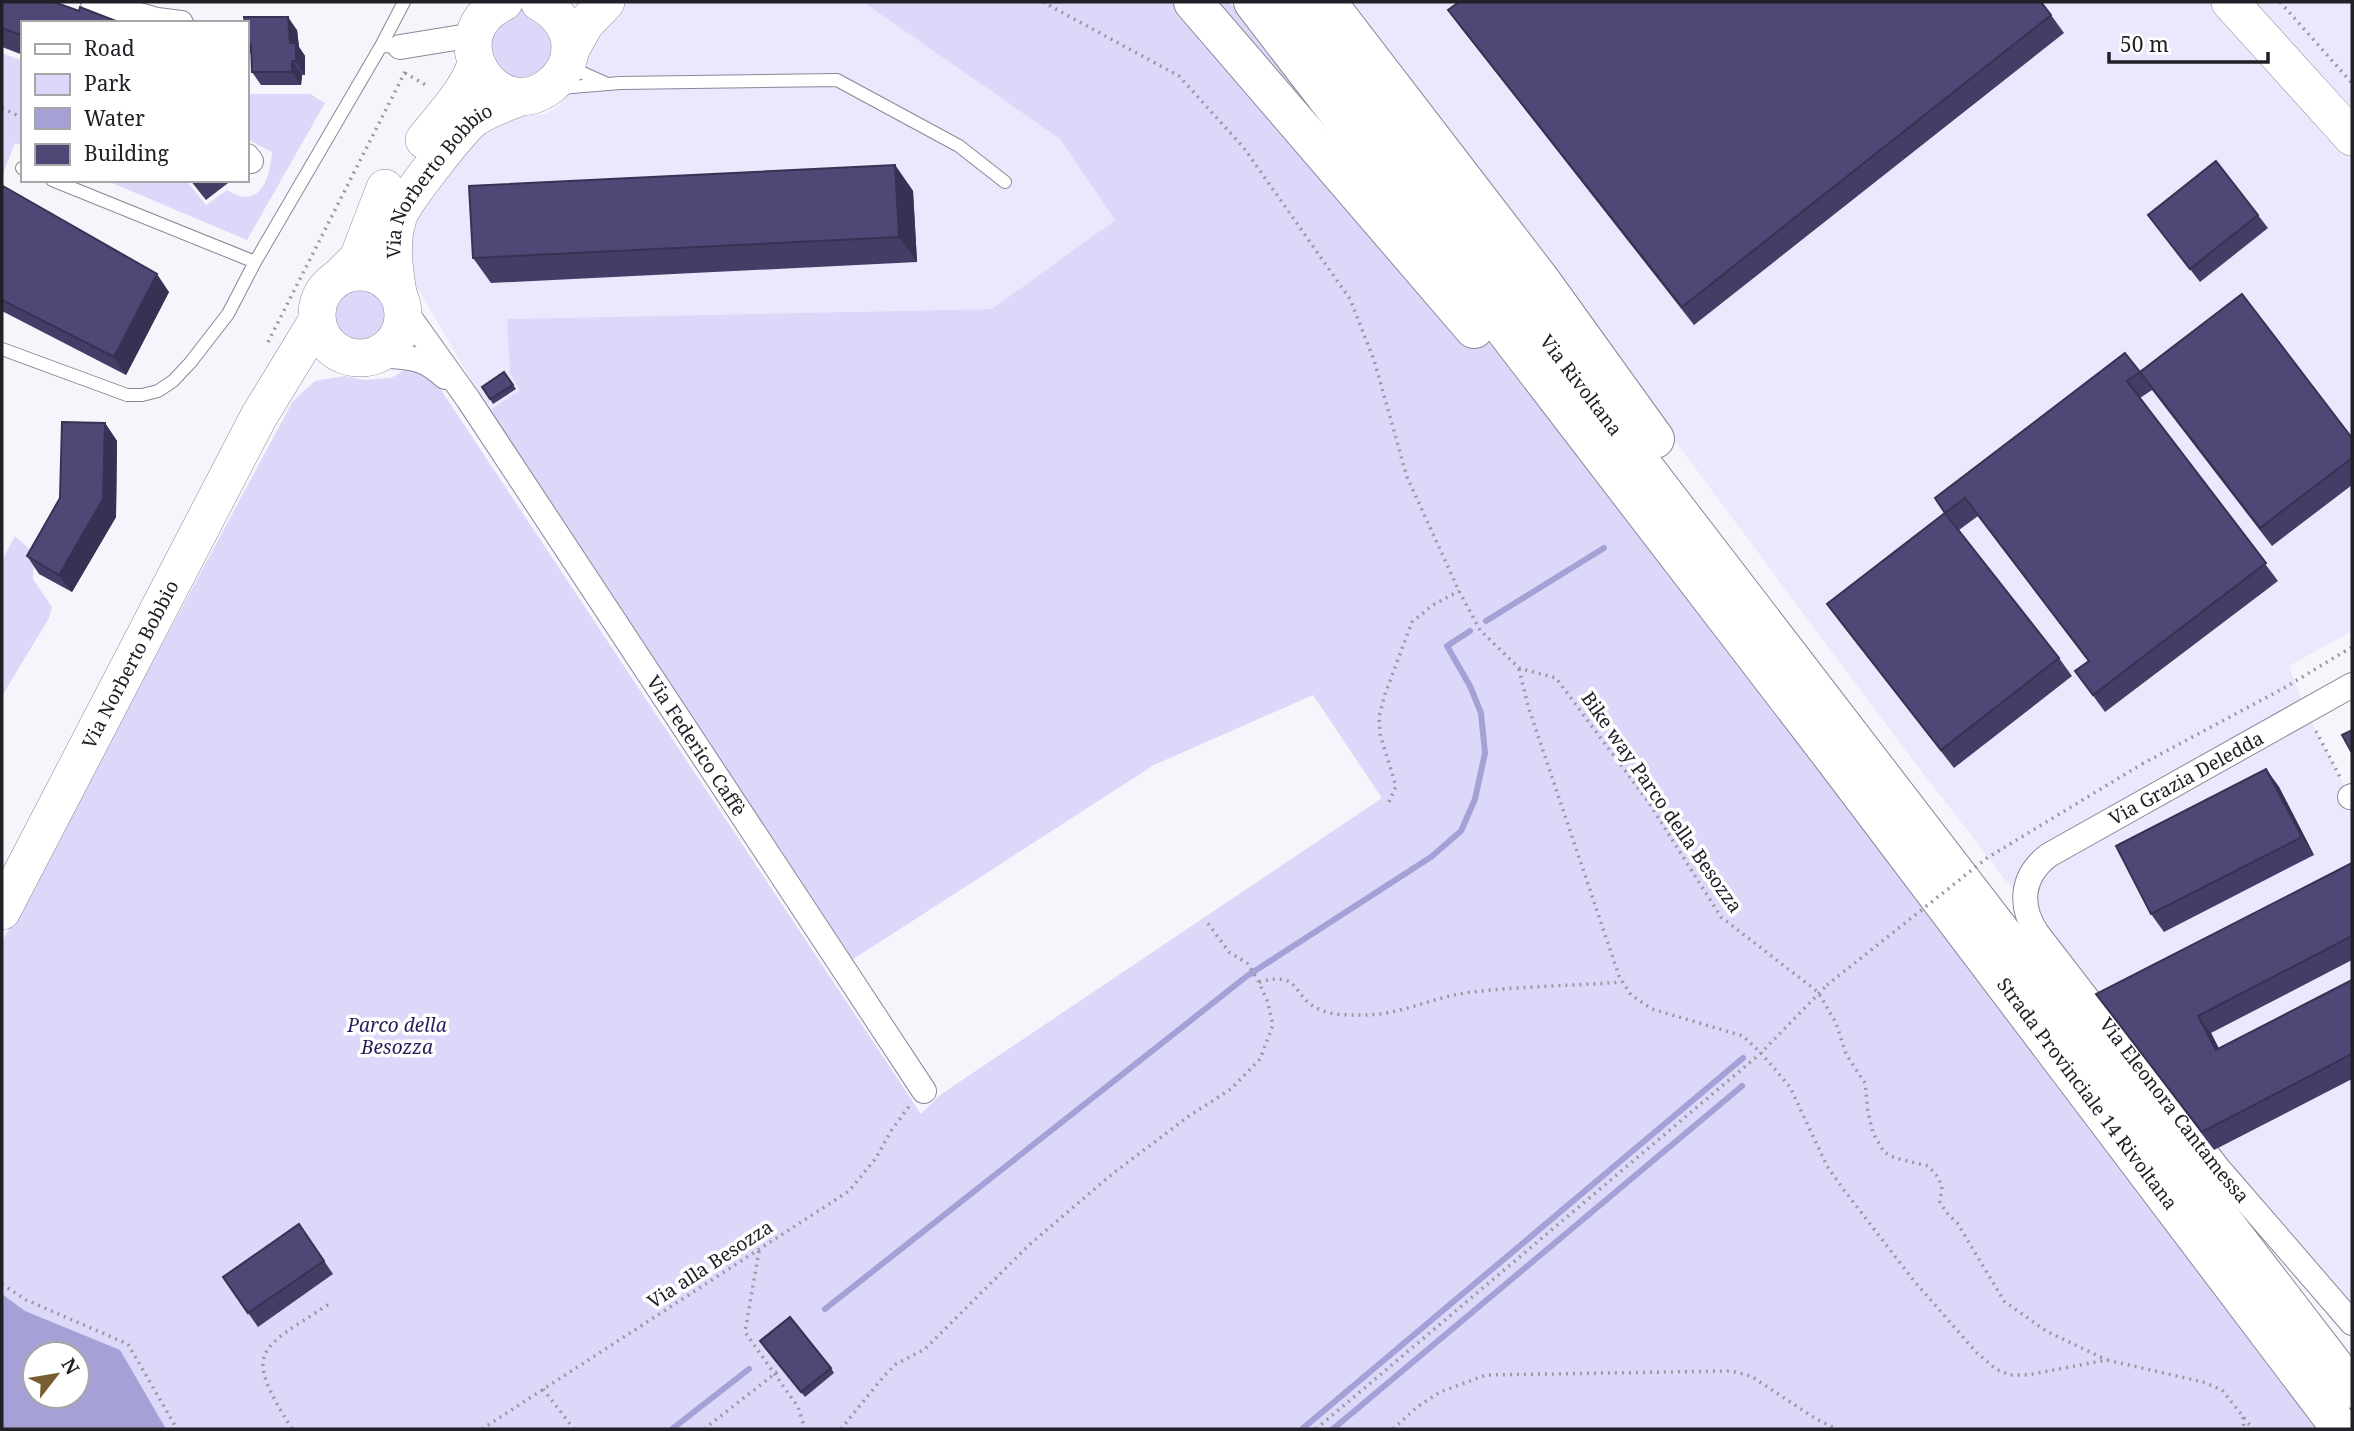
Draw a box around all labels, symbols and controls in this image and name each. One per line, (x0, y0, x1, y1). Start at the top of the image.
legend (21, 21, 248, 182)
scale bar (2109, 21, 2268, 65)
text: 50 m (2120, 30, 2169, 58)
text: Road (84, 34, 135, 62)
text: Park (84, 69, 131, 97)
street label: Via Norberto Bobbio (380, 97, 497, 259)
text: Water (84, 104, 145, 132)
text: Building (84, 139, 169, 167)
street label: Via Rivoltana (1534, 329, 1628, 441)
street label: Via Norberto Bobbio (76, 576, 185, 753)
street label: Via Federico Caffè (641, 670, 752, 821)
street label: Bike way Parco della Besozza (1575, 686, 1749, 918)
street label: Via Grazia Deledda (2104, 725, 2268, 831)
street label: Strada Provinciale 14 Rivoltana (1991, 972, 2184, 1215)
park label: Parco della Besozza (346, 1012, 447, 1060)
street label: Via Eleonora Cantamessa (2094, 1012, 2255, 1208)
street label: Via alla Besozza (642, 1214, 778, 1314)
north arrow (21, 1340, 91, 1410)
text: N (56, 1353, 86, 1379)

